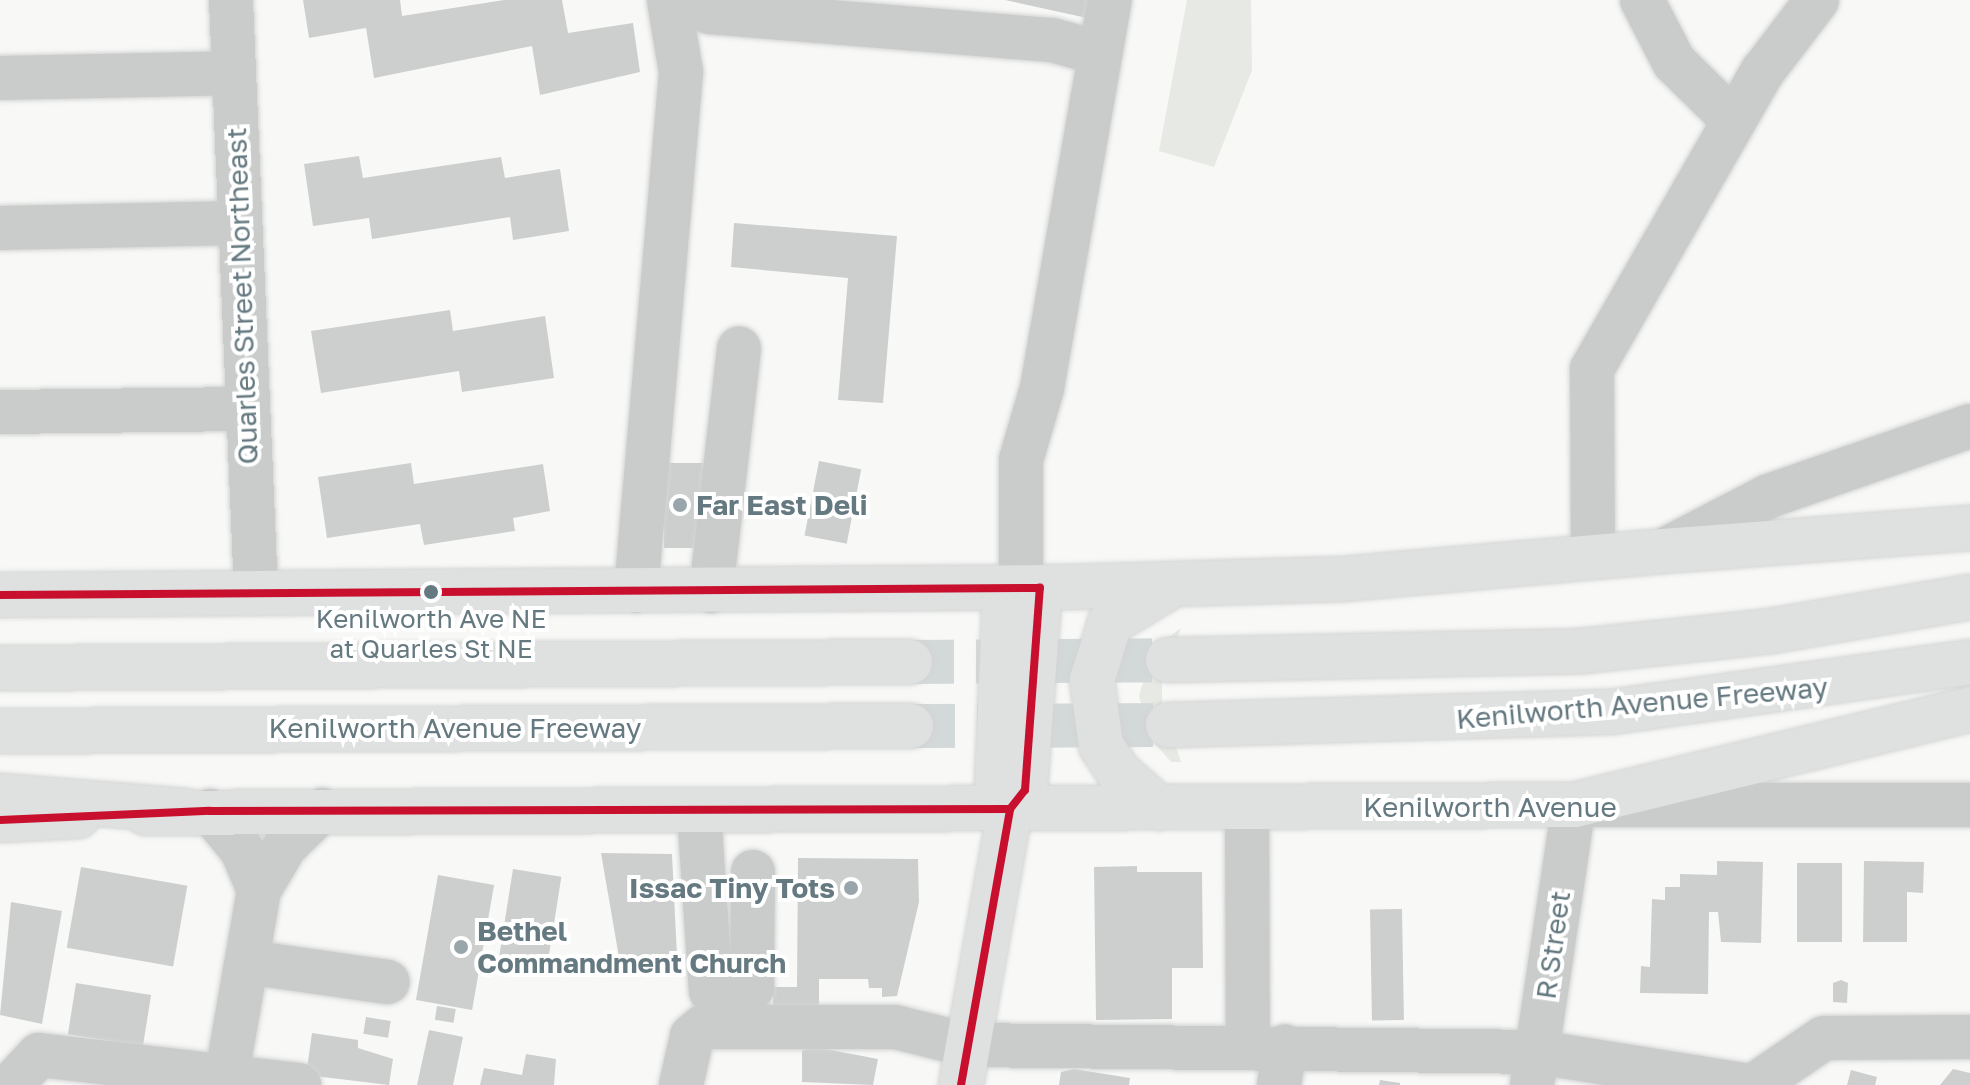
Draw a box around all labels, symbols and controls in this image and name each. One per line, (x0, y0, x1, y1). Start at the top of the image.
street label: Quarles Street Northeast (219, 127, 265, 465)
place label: Far East Deli (696, 488, 867, 522)
marker: Far East Deli (671, 496, 689, 514)
marker: Kenilworth Ave NE at Quarles St NE (423, 584, 439, 600)
place label: Kenilworth Ave NE at Quarles St NE (316, 603, 546, 664)
street label: Kenilworth Avenue Freeway (1455, 670, 1829, 736)
street label: Kenilworth Avenue Freeway (269, 711, 641, 745)
street label: Kenilworth Avenue (1363, 790, 1617, 824)
place label: Issac Tiny Tots (629, 871, 835, 905)
marker: Issac Tiny Tots (842, 879, 860, 897)
street label: R Street (1529, 889, 1577, 1001)
place label: Bethel Commandment Church (477, 914, 786, 980)
marker: Bethel Commandment Church (452, 938, 470, 956)

